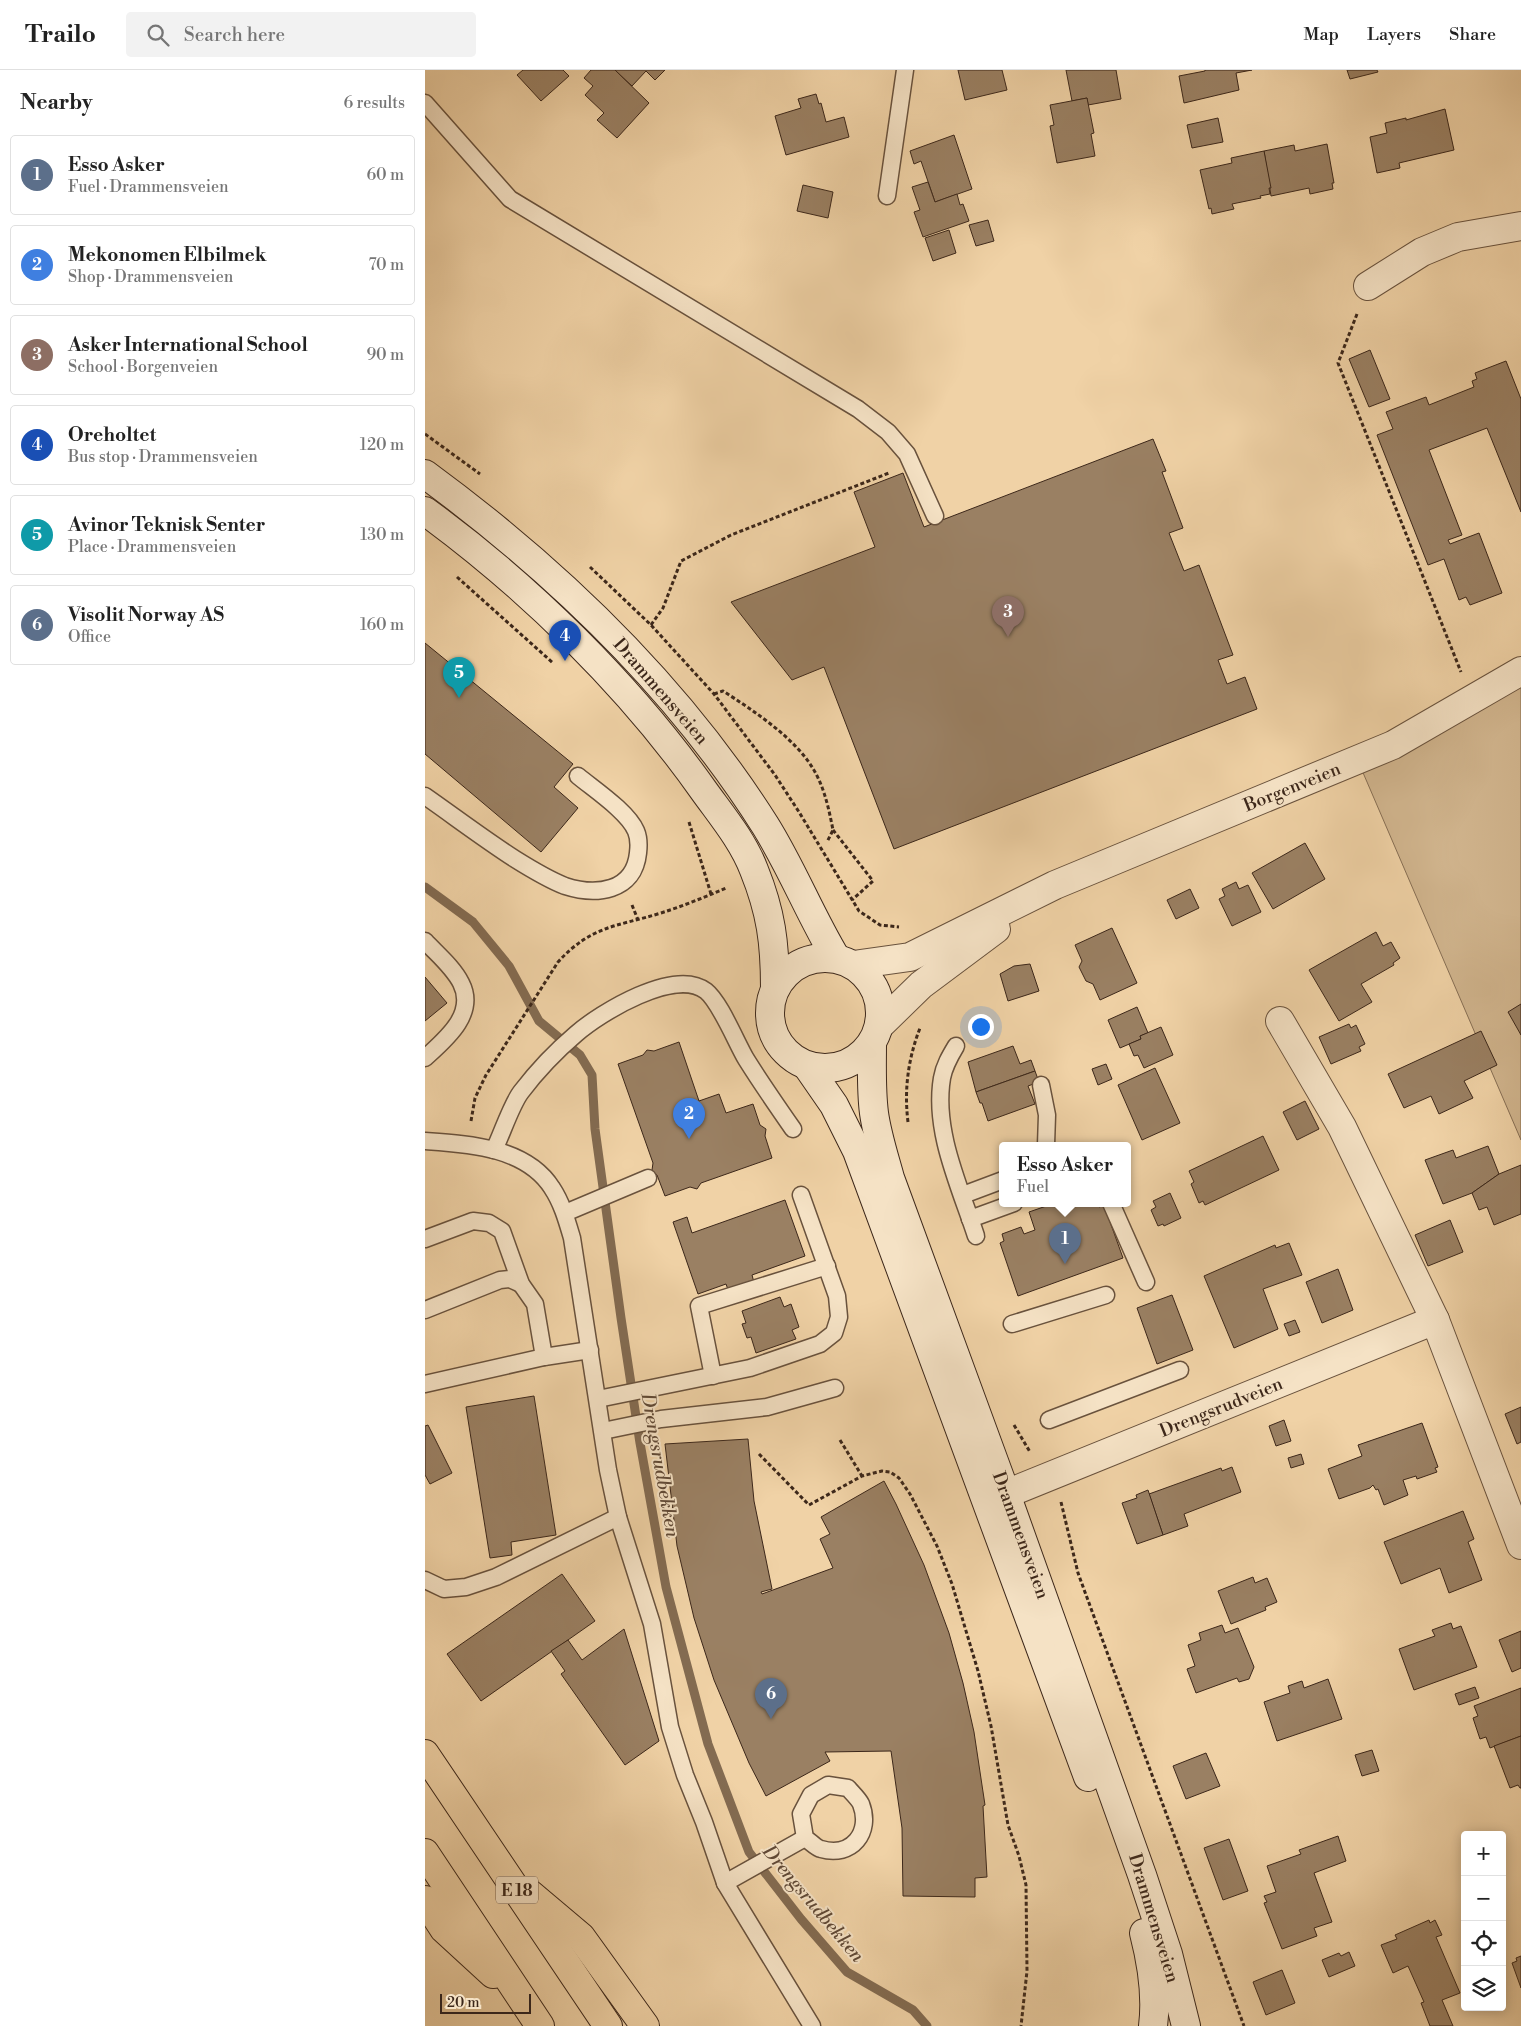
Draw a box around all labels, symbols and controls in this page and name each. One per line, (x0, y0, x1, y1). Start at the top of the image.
search box (126, 12, 476, 57)
text: Trailo (25, 20, 96, 50)
icon: search (144, 21, 172, 49)
text: Search here (184, 23, 285, 47)
text: Map (1304, 23, 1339, 46)
text: Layers (1367, 23, 1421, 46)
text: Share (1449, 23, 1496, 46)
text: Nearby (20, 90, 93, 116)
text: 6 results (344, 93, 405, 113)
text: Esso Asker (68, 153, 165, 177)
text: 1 (33, 165, 41, 185)
text: 60 m (366, 165, 404, 185)
text: Fuel · Drammensveien (68, 177, 229, 197)
text: Mekonomen Elbilmek (68, 243, 267, 267)
text: 2 (32, 255, 42, 275)
text: 70 m (368, 255, 404, 275)
text: Shop · Drammensveien (68, 267, 233, 287)
text: Asker International School (68, 333, 308, 357)
text: 3 (32, 345, 42, 365)
text: 90 m (366, 345, 404, 365)
text: School · Borgenveien (68, 357, 218, 377)
text: Oreholtet (68, 423, 156, 447)
text: 4 (32, 435, 42, 455)
text: 120 m (360, 435, 404, 455)
text: Bus stop · Drammensveien (68, 447, 258, 467)
text: Avinor Teknisk Senter (68, 513, 265, 537)
text: 5 (32, 525, 42, 545)
text: 130 m (360, 525, 404, 545)
text: Place · Drammensveien (68, 537, 236, 557)
pin: 3 (992, 596, 1024, 637)
text: Visolit Norway AS (68, 603, 224, 627)
text: 6 (32, 615, 42, 635)
text: 160 m (360, 615, 404, 635)
pin: 4 (549, 620, 581, 661)
text: Office (68, 627, 111, 647)
street label: Drammensveien (608, 633, 713, 750)
pin: 5 (443, 657, 475, 698)
street label: Borgenveien (1239, 757, 1344, 818)
your location (968, 1014, 994, 1040)
pin: 2 (673, 1098, 705, 1139)
popup (999, 1142, 1131, 1207)
text: Esso Asker (1017, 1153, 1113, 1177)
text: Fuel (1017, 1177, 1049, 1197)
pin: 1 (1049, 1223, 1081, 1264)
street label: Drengsrudveien (1156, 1372, 1287, 1443)
water label: Drengsrudbekken (635, 1390, 685, 1540)
street label: Drammensveien (987, 1468, 1054, 1602)
pin: 6 (755, 1678, 787, 1719)
map controls (1461, 1831, 1506, 2011)
button: + (1461, 1831, 1506, 1876)
water label: Drengsrudbekken (756, 1839, 870, 1968)
street label: Drammensveien (1123, 1851, 1184, 1986)
road number: E 18 (496, 1876, 538, 1904)
button: − (1461, 1876, 1506, 1921)
button: locate (1461, 1921, 1506, 1966)
button: layers (1461, 1966, 1506, 2011)
scale bar (440, 1991, 531, 2014)
text: 20 m (447, 1994, 479, 2012)

